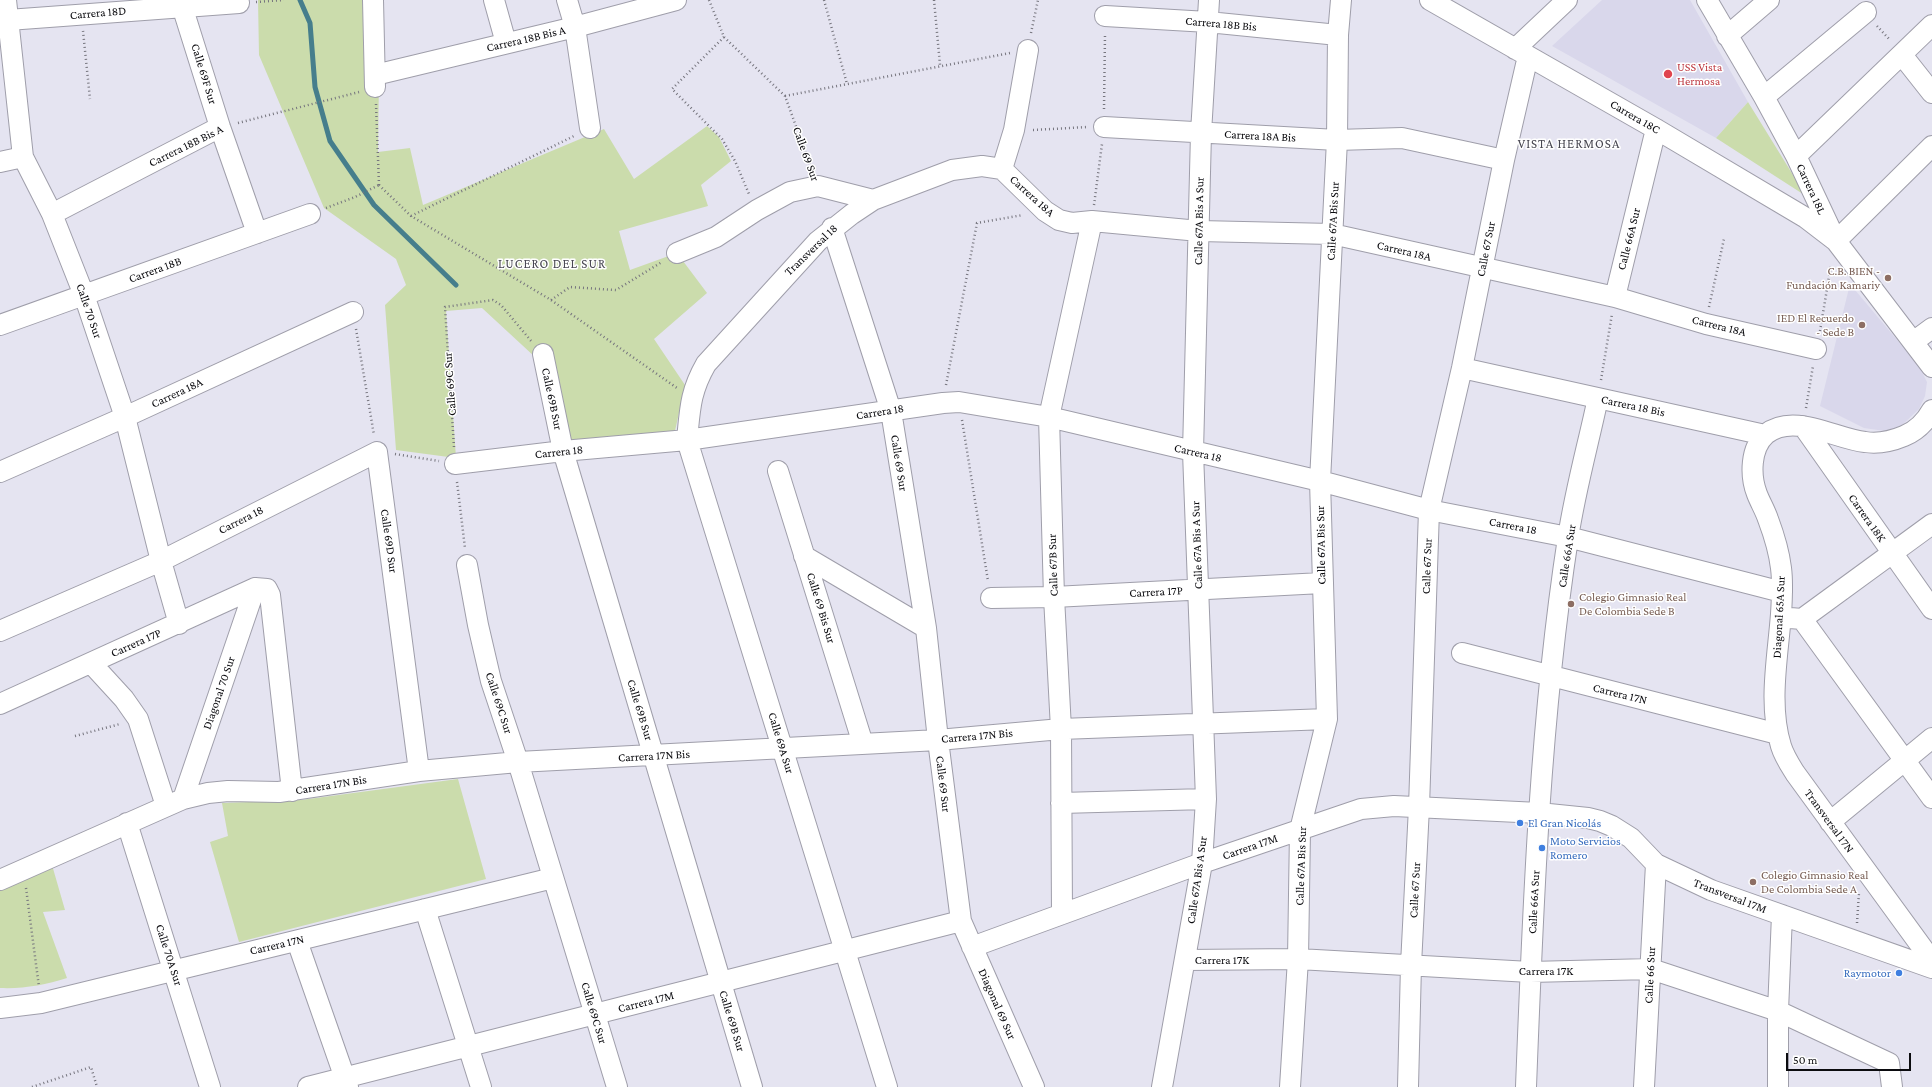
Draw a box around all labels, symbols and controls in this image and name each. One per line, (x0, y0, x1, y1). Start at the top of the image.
street label: Carrera 18D (69, 3, 127, 23)
street label: Carrera 18B Bis (1185, 14, 1257, 34)
street label: Carrera 18B Bis A (485, 23, 567, 55)
street label: Calle 69F Sur (188, 42, 220, 106)
place label: USS Vista Hermosa (1677, 60, 1722, 88)
marker: USS Vista Hermosa (1662, 68, 1674, 80)
street label: Carrera 18C (1607, 97, 1663, 137)
street label: Carrera 18B Bis A (147, 122, 225, 170)
street label: Calle 69 Sur (790, 125, 822, 183)
street label: Carrera 18A Bis (1224, 127, 1296, 145)
district label: VISTA HERMOSA (1518, 136, 1620, 152)
street label: Carrera 18L (1793, 161, 1829, 217)
street label: Carrera 18A (1007, 172, 1057, 220)
street label: Calle 67A Bis A Sur (1191, 177, 1207, 265)
street label: Calle 67A Bis Sur (1324, 181, 1342, 261)
street label: Calle 66A Sur (1614, 206, 1644, 272)
street label: Calle 67 Sur (1474, 220, 1498, 278)
street label: Transversal 18 (781, 221, 841, 279)
street label: Carrera 18A (1376, 238, 1432, 264)
street label: Carrera 18B (127, 254, 183, 286)
district label: LUCERO DEL SUR (498, 256, 606, 272)
place label: C.B. BIEN - Fundación Kamariy (1786, 264, 1880, 292)
marker: C.B. BIEN - Fundación Kamariy (1883, 273, 1893, 283)
street label: Calle 70 Sur (73, 282, 105, 340)
place label: IED El Recuerdo - Sede B (1777, 311, 1854, 339)
street label: Carrera 18A (1690, 312, 1748, 340)
marker: IED El Recuerdo - Sede B (1857, 320, 1867, 330)
street label: Calle 69C Sur (441, 352, 459, 416)
street label: Calle 69B Sur (538, 367, 566, 431)
street label: Carrera 18A (149, 375, 205, 411)
street label: Carrera 18 Bis (1600, 392, 1666, 420)
street label: Carrera 18 (855, 401, 905, 423)
street label: Calle 69 Sur (887, 434, 911, 492)
street label: Carrera 18 (1173, 441, 1223, 465)
street label: Carrera 18 (534, 442, 584, 462)
street label: Carrera 18K (1845, 491, 1889, 545)
street label: Calle 67A Bis A Sur (1188, 501, 1206, 589)
street label: Carrera 18 (216, 503, 266, 537)
street label: Calle 67A Bis Sur (1313, 505, 1329, 585)
street label: Calle 69D Sur (377, 508, 401, 574)
street label: Carrera 18 (1488, 514, 1538, 538)
street label: Calle 66A Sur (1555, 523, 1579, 589)
street label: Calle 67B Sur (1045, 533, 1061, 597)
street label: Calle 67 Sur (1419, 538, 1435, 594)
street label: Calle 69 Bis Sur (803, 571, 839, 645)
street label: Diagonal 65A Sur (1770, 575, 1788, 659)
street label: Carrera 17P (1129, 583, 1183, 601)
place label: Colegio Gimnasio Real De Colombia Sede B (1579, 590, 1686, 618)
marker: Colegio Gimnasio Real De Colombia Sede B (1566, 599, 1576, 609)
street label: Carrera 17P (109, 626, 163, 660)
street label: Diagonal 70 Sur (200, 655, 238, 731)
street label: Calle 69C Sur (482, 670, 516, 736)
street label: Calle 69B Sur (624, 678, 656, 742)
street label: Carrera 17N (1591, 680, 1649, 708)
street label: Calle 69A Sur (765, 711, 797, 775)
street label: Carrera 17N Bis (940, 726, 1014, 746)
street label: Carrera 17N Bis (618, 747, 690, 765)
street label: Calle 69 Sur (932, 755, 954, 813)
street label: Carrera 17N Bis (294, 772, 368, 798)
street label: Transversal 17N (1801, 786, 1857, 856)
place label: El Gran Nicolás (1528, 816, 1601, 830)
marker: El Gran Nicolás (1515, 818, 1525, 828)
street label: Calle 67A Bis Sur (1292, 826, 1310, 906)
street label: Carrera 17M (1221, 831, 1279, 863)
place label: Moto Servicios Romero (1550, 834, 1621, 862)
street label: Calle 67A Bis A Sur (1184, 835, 1210, 925)
marker: Moto Servicios Romero (1537, 843, 1547, 853)
street label: Calle 67 Sur (1406, 862, 1424, 918)
place label: Colegio Gimnasio Real De Colombia Sede A (1761, 868, 1868, 896)
street label: Calle 66A Sur (1525, 870, 1543, 934)
street label: Transversal 17M (1691, 875, 1769, 917)
marker: Colegio Gimnasio Real De Colombia Sede A (1748, 877, 1758, 887)
street label: Calle 70A Sur (152, 922, 186, 988)
street label: Carrera 17N (248, 932, 306, 958)
street label: Calle 66 Sur (1641, 946, 1659, 1004)
street label: Carrera 17K (1195, 953, 1249, 967)
street label: Carrera 17K (1519, 964, 1573, 978)
street label: Diagonal 69 Sur (975, 966, 1019, 1042)
place label: Raymotor (1844, 966, 1891, 980)
marker: Raymotor (1894, 968, 1904, 978)
street label: Calle 69C Sur (578, 980, 610, 1046)
street label: Carrera 17M (616, 988, 676, 1016)
street label: Calle 69B Sur (716, 989, 748, 1053)
scale bar (1788, 1045, 1913, 1071)
text: 50 m (1793, 1053, 1817, 1067)

